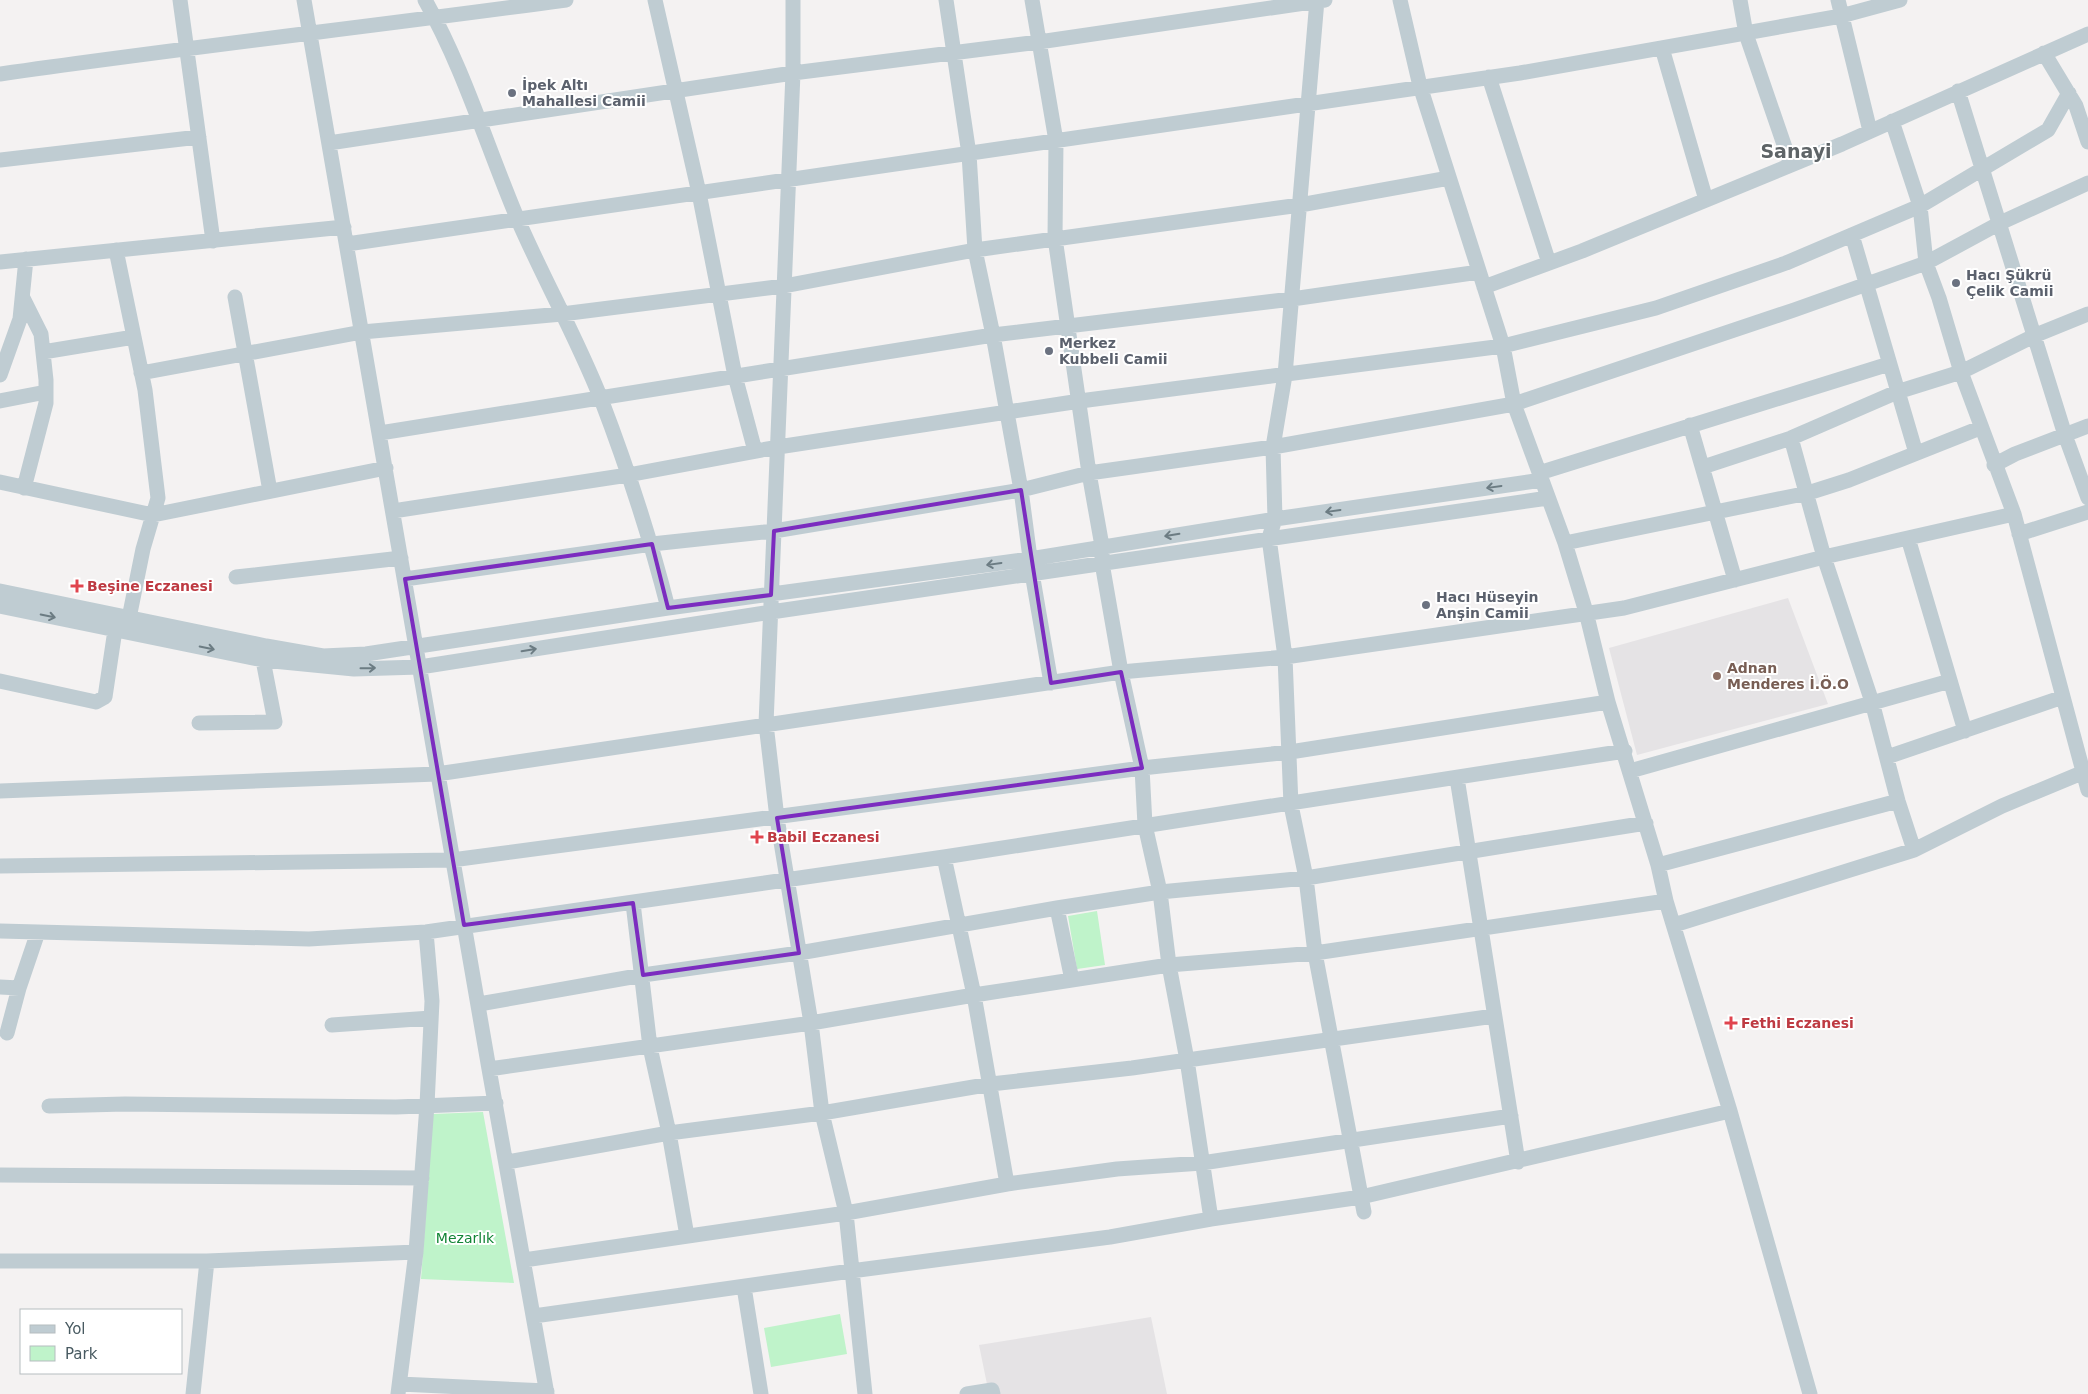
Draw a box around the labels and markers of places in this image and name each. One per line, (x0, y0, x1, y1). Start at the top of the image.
place label: İpek Altı Mahallesi Camii (522, 77, 646, 109)
marker: İpek Altı Mahallesi Camii (506, 87, 518, 99)
place label: Hacı Şükrü Çelik Camii (1966, 267, 2053, 299)
marker: Hacı Şükrü Çelik Camii (1950, 277, 1962, 289)
place label: Merkez Kubbeli Camii (1059, 335, 1168, 367)
marker: Merkez Kubbeli Camii (1043, 345, 1055, 357)
place label: Beşine Eczanesi (87, 578, 213, 594)
marker: Beşine Eczanesi (71, 580, 83, 592)
place label: Hacı Hüseyin Anşin Camii (1436, 589, 1539, 621)
marker: Hacı Hüseyin Anşin Camii (1420, 599, 1432, 611)
place label: Adnan Menderes İ.Ö.O (1727, 660, 1849, 692)
marker: Adnan Menderes İ.Ö.O (1711, 670, 1723, 682)
place label: Babil Eczanesi (767, 829, 880, 845)
marker: Babil Eczanesi (751, 831, 763, 843)
place label: Fethi Eczanesi (1741, 1015, 1854, 1031)
marker: Fethi Eczanesi (1725, 1017, 1737, 1029)

